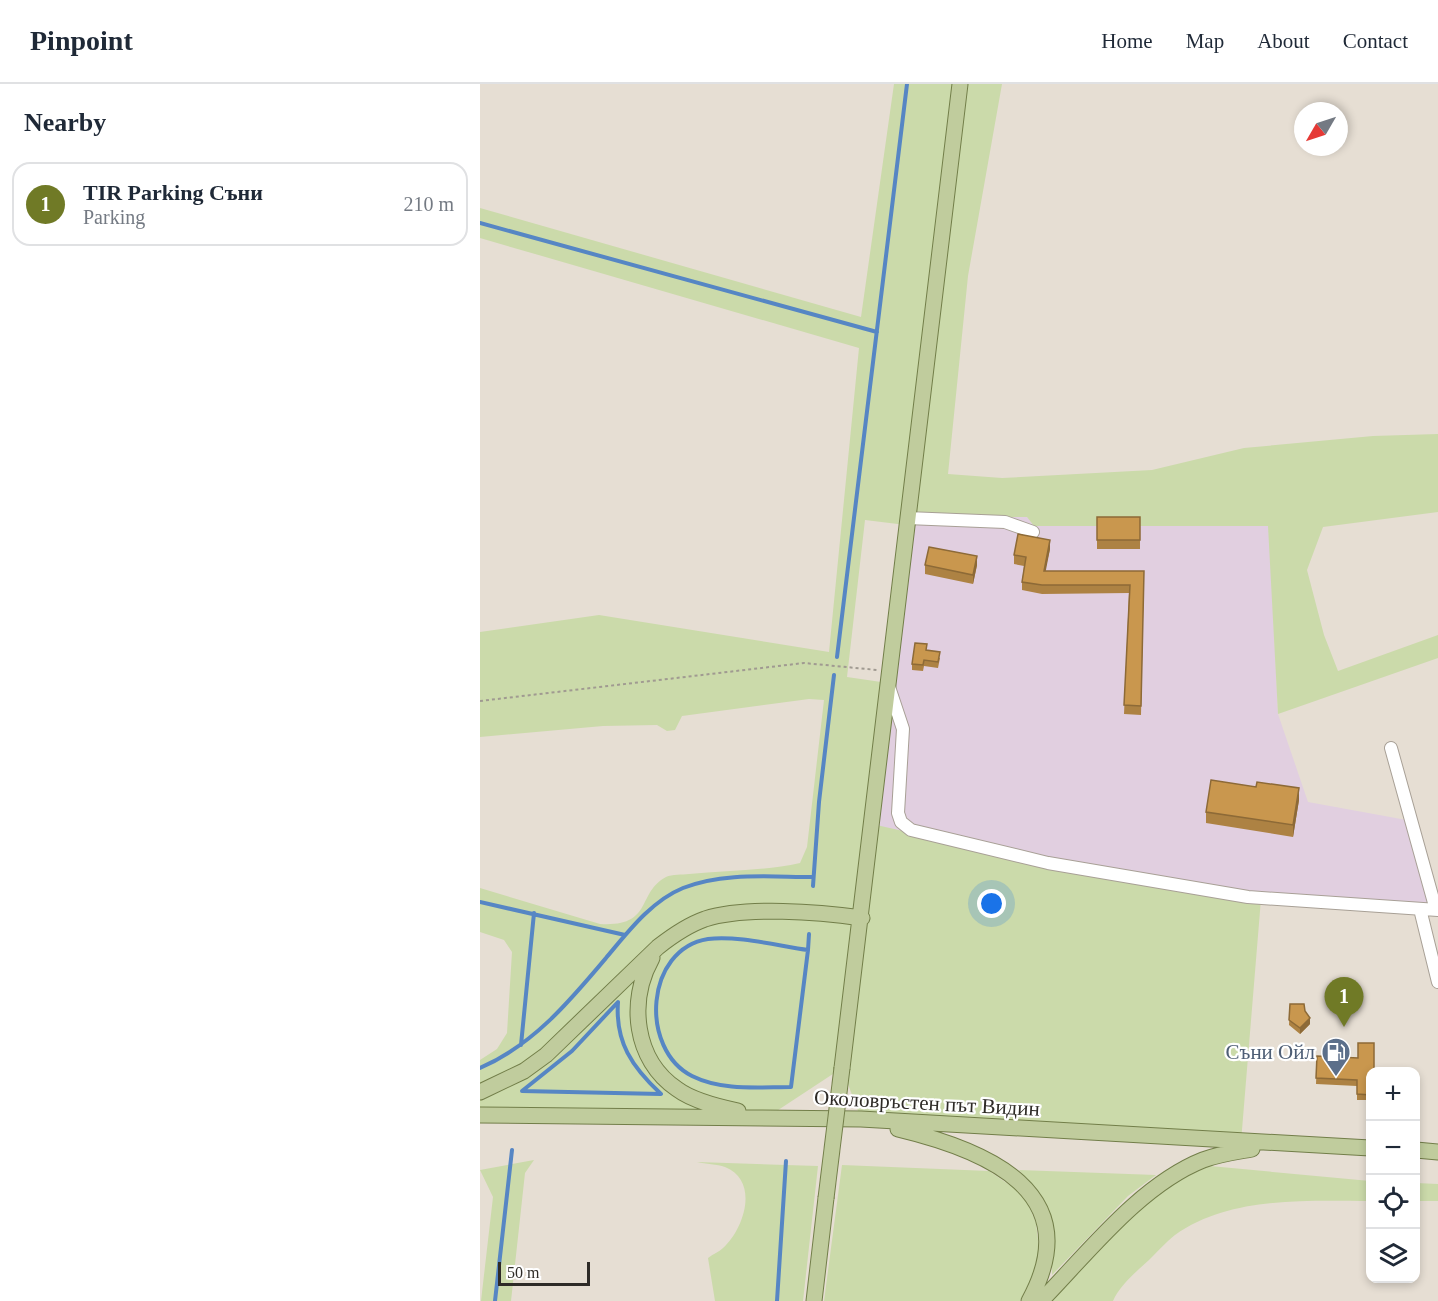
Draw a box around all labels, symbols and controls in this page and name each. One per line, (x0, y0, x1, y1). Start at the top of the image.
text: Pinpoint (30, 25, 133, 56)
text: Home (1101, 29, 1153, 53)
text: Map (1186, 29, 1224, 53)
text: About (1257, 29, 1310, 53)
text: Contact (1343, 29, 1408, 53)
north arrow (1294, 102, 1348, 156)
text: Nearby (24, 108, 106, 137)
text: TIR Parking Съни (83, 180, 263, 205)
text: 1 (41, 193, 51, 215)
text: 210 m (403, 193, 454, 215)
text: Parking (83, 206, 145, 228)
your location (977, 889, 1006, 918)
pin: 1 (1324, 978, 1364, 1027)
fuel station icon: Съни Ойл (1320, 1036, 1352, 1078)
place label: Съни Ойл (1226, 1040, 1315, 1064)
map controls (1366, 1067, 1420, 1283)
button: + (1366, 1067, 1420, 1121)
street label: Околовръстен път Видин (814, 1085, 1040, 1121)
button: − (1366, 1121, 1420, 1175)
button: locate (1366, 1175, 1420, 1229)
button: layers (1366, 1229, 1420, 1283)
scale bar (498, 1259, 590, 1286)
text: 50 m (507, 1264, 539, 1281)

